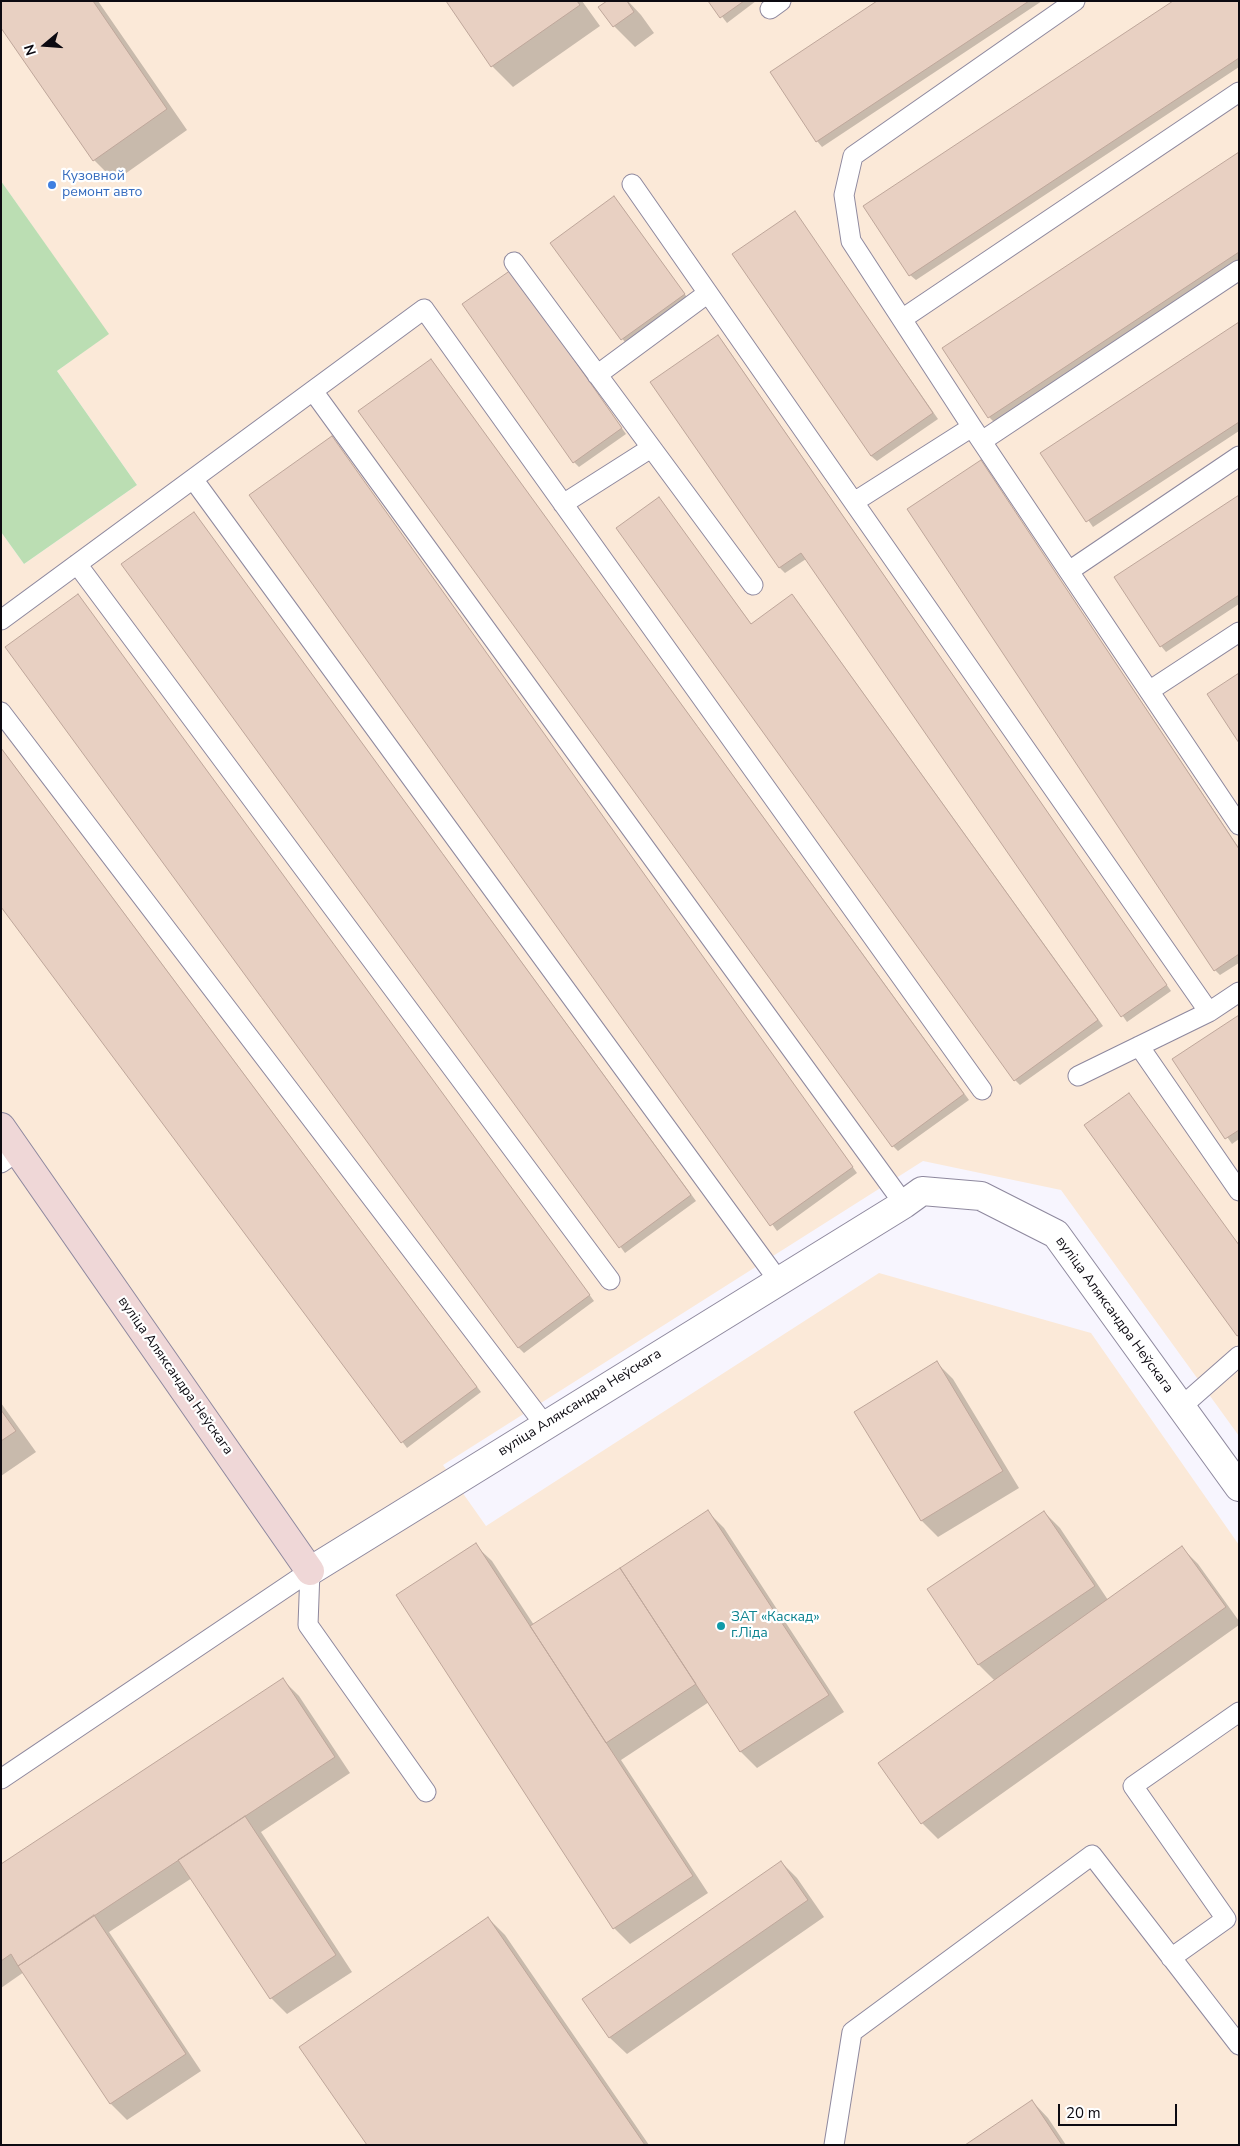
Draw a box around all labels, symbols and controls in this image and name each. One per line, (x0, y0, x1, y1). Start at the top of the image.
north arrow (20, 20, 70, 70)
text: N (20, 42, 41, 58)
place label: Кузовной ремонт авто (62, 169, 143, 202)
marker: Кузовной ремонт авто (46, 179, 58, 191)
street label: вуліца Аляксандра Неўскага (1052, 1233, 1176, 1397)
street label: вуліца Аляксандра Неўскага (114, 1294, 236, 1458)
street label: вуліца Аляксандра Неўскага (495, 1346, 665, 1460)
place label: ЗАТ «Каскад» г.Ліда (731, 1610, 820, 1642)
marker: ЗАТ «Каскад» г.Ліда (715, 1620, 727, 1632)
scale bar (1060, 2094, 1179, 2126)
text: 20 m (1066, 2103, 1101, 2123)

